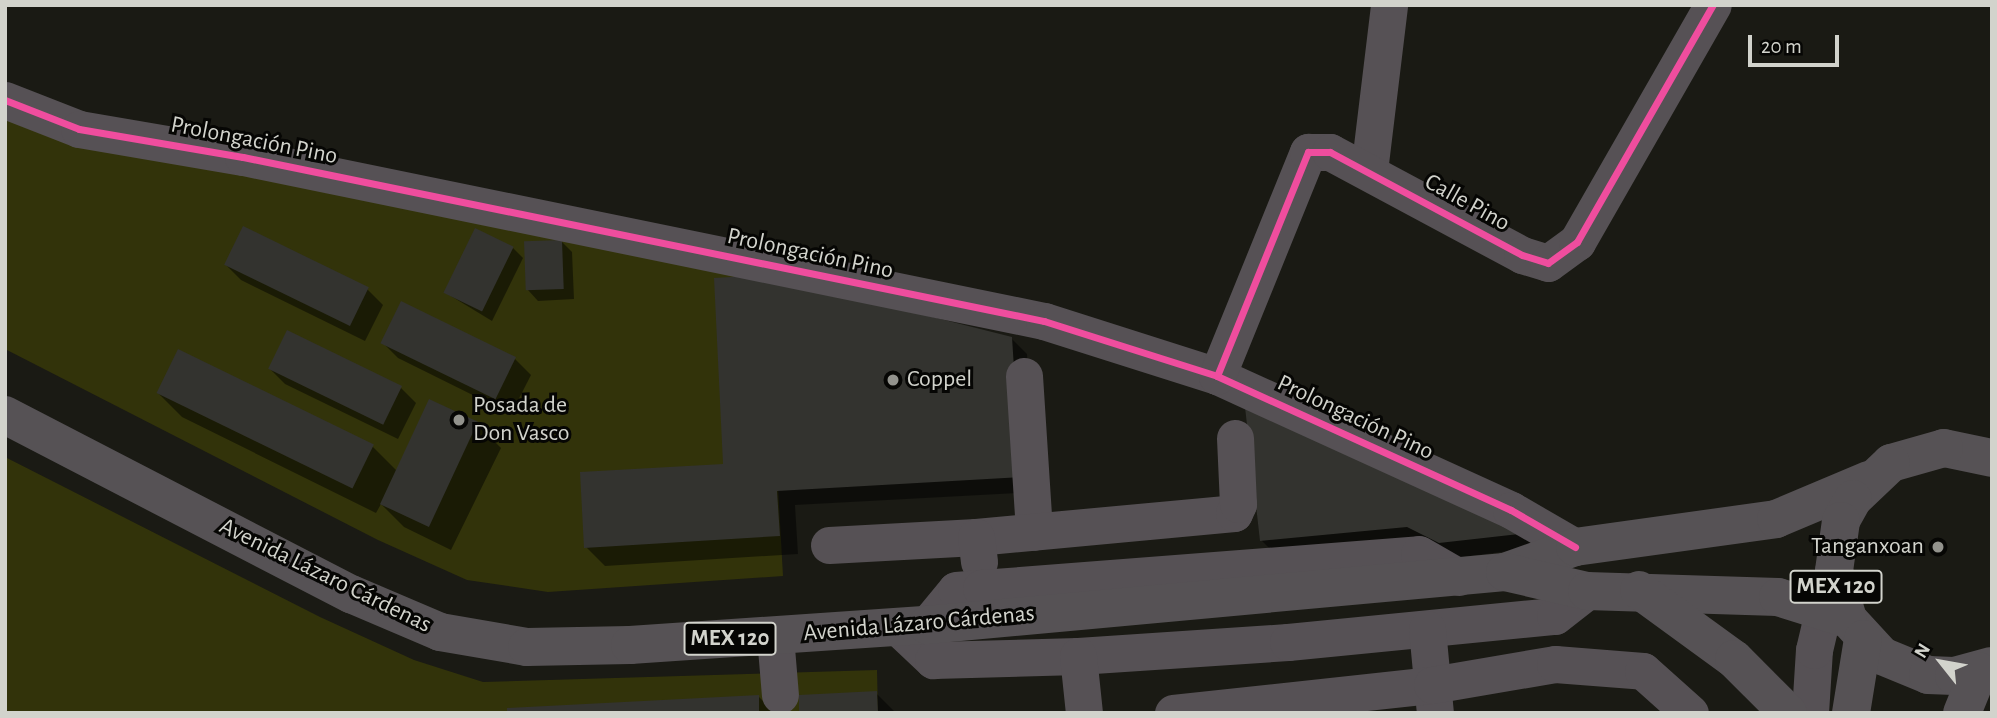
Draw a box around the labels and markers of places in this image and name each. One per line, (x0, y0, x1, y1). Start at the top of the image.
place label: Coppel (907, 366, 972, 394)
marker: Coppel (885, 372, 901, 388)
place label: Posada de Don Vasco (473, 392, 570, 448)
marker: Posada de Don Vasco (451, 412, 467, 428)
place label: Tanganxoan (1811, 533, 1924, 561)
marker: Tanganxoan (1930, 539, 1946, 555)

